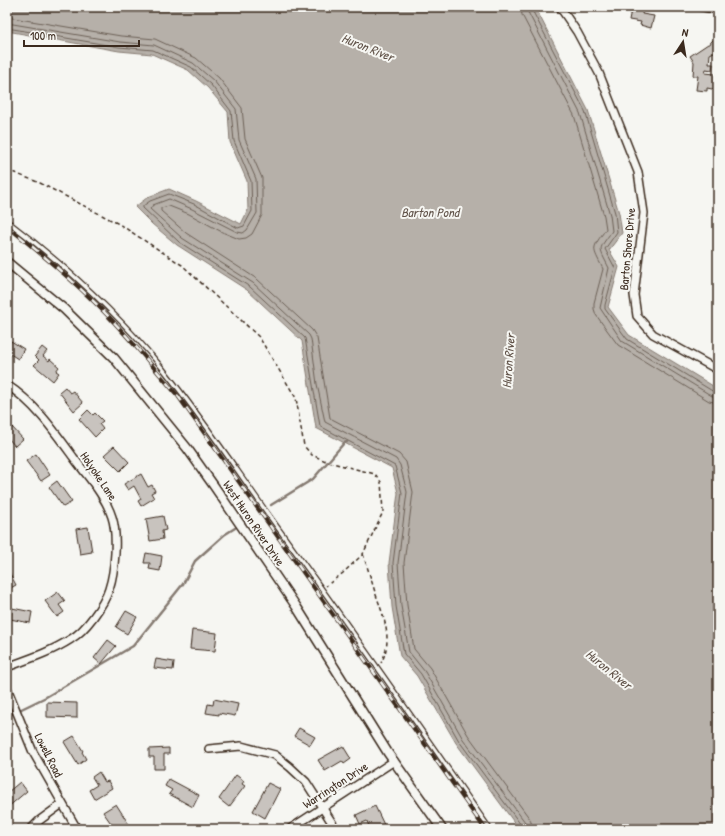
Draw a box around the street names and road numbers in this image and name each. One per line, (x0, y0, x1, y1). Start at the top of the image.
street label: Barton Shore Drive (615, 207, 639, 291)
street label: Holyoke Lane (76, 448, 122, 504)
street label: West Huron River Drive (219, 477, 289, 569)
street label: Lowell Road (31, 730, 67, 780)
street label: Warrington Drive (299, 757, 371, 812)

